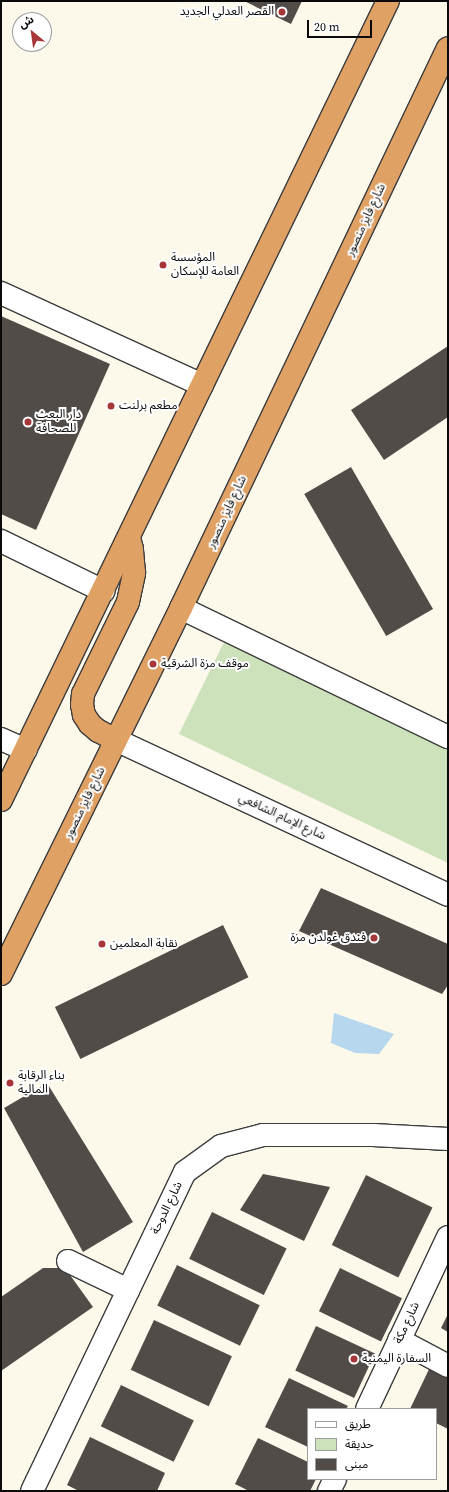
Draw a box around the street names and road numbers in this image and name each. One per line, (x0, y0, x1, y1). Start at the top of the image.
street label: شارع فايز منصور (343, 182, 389, 258)
street label: شارع فايز منصور (204, 474, 250, 550)
street label: شارع فايز منصور (61, 765, 109, 841)
street label: شارع الإمام الشافعي (236, 790, 328, 844)
street label: شارع الدوحة (148, 1179, 186, 1237)
street label: شارع مكة (391, 1300, 423, 1346)

